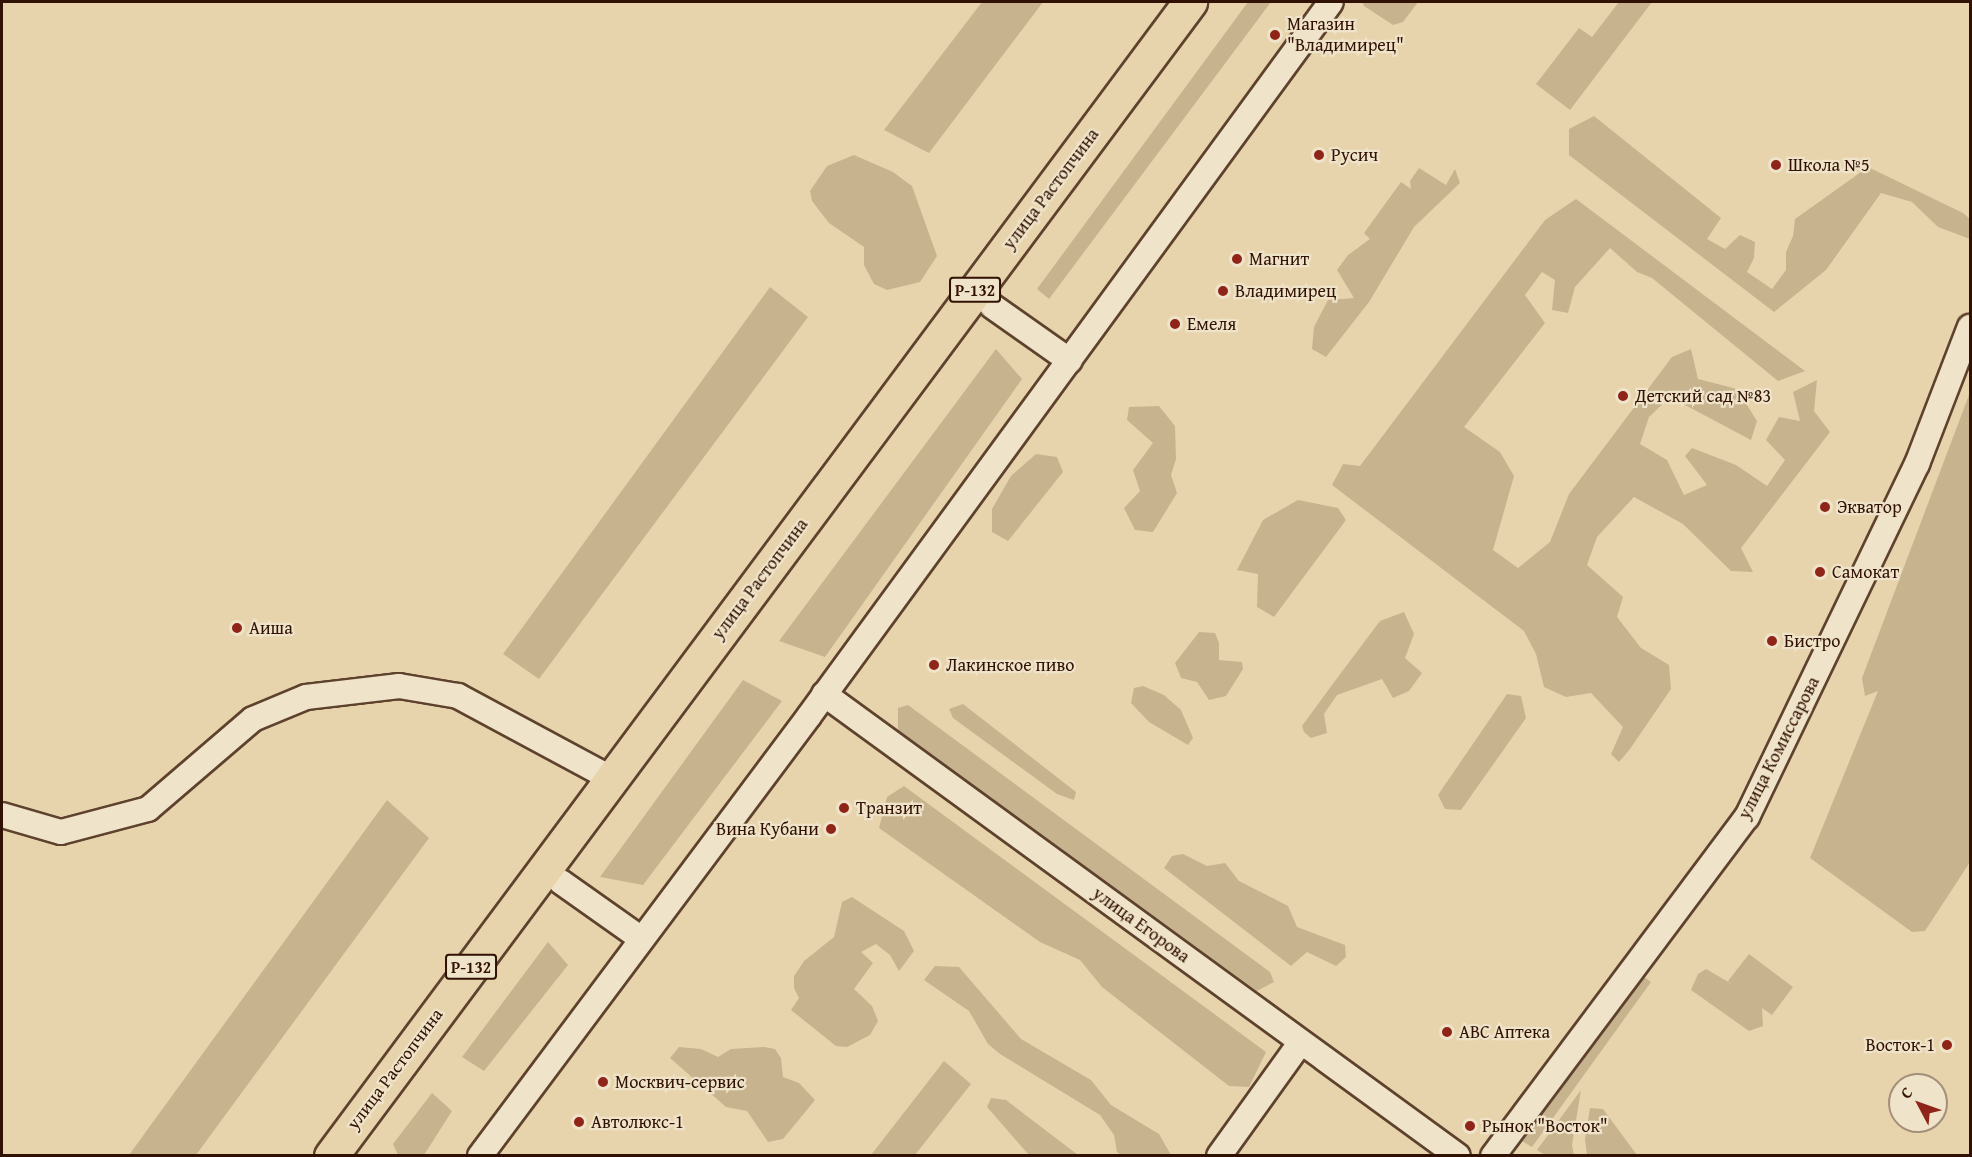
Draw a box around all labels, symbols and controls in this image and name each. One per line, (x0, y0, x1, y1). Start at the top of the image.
place label: Магазин "Владимирец" (1287, 14, 1404, 57)
marker: Магазин "Владимирец" (1268, 28, 1282, 42)
street label: улица Растопчина (998, 124, 1104, 254)
place label: Русич (1331, 144, 1378, 166)
marker: Русич (1312, 148, 1326, 162)
place label: Школа №5 (1788, 154, 1870, 176)
marker: Школа №5 (1769, 158, 1783, 172)
place label: Магнит (1249, 248, 1309, 270)
marker: Магнит (1230, 252, 1244, 266)
road number: Р-132 (948, 277, 1002, 303)
place label: Владимирец (1235, 280, 1336, 302)
marker: Владимирец (1216, 284, 1230, 298)
place label: Емеля (1187, 313, 1236, 335)
marker: Емеля (1168, 317, 1182, 331)
place label: Детский сад №83 (1635, 385, 1771, 407)
marker: Детский сад №83 (1616, 389, 1630, 403)
place label: Экватор (1837, 496, 1902, 518)
marker: Экватор (1818, 500, 1832, 514)
street label: улица Растопчина (707, 514, 813, 644)
place label: Самокат (1832, 561, 1899, 583)
marker: Самокат (1813, 565, 1827, 579)
place label: Аиша (249, 617, 293, 639)
marker: Аиша (230, 621, 244, 635)
place label: Бистро (1784, 630, 1840, 652)
marker: Бистро (1765, 634, 1779, 648)
place label: Лакинское пиво (946, 654, 1074, 676)
marker: Лакинское пиво (927, 658, 941, 672)
street label: улица Комиссарова (1734, 673, 1824, 823)
place label: Транзит (856, 797, 922, 819)
marker: Транзит (837, 801, 851, 815)
place label: Вина Кубани (716, 818, 819, 840)
marker: Вина Кубани (824, 822, 838, 836)
street label: улица Егорова (1088, 883, 1194, 967)
road number: Р-132 (444, 954, 498, 980)
street label: улица Растопчина (342, 1004, 448, 1134)
place label: ABC Аптека (1459, 1021, 1550, 1043)
marker: ABC Аптека (1440, 1025, 1454, 1039)
place label: Восток-1 (1865, 1034, 1935, 1056)
marker: Восток-1 (1940, 1038, 1954, 1052)
place label: Москвич-сервис (615, 1071, 745, 1093)
north arrow (1888, 1073, 1948, 1133)
marker: Москвич-сервис (596, 1075, 610, 1089)
text: С (1894, 1081, 1918, 1104)
place label: Автолюкс-1 (591, 1111, 684, 1133)
marker: Автолюкс-1 (572, 1115, 586, 1129)
place label: Рынок "Восток" (1482, 1115, 1608, 1137)
marker: Рынок "Восток" (1463, 1119, 1477, 1133)

